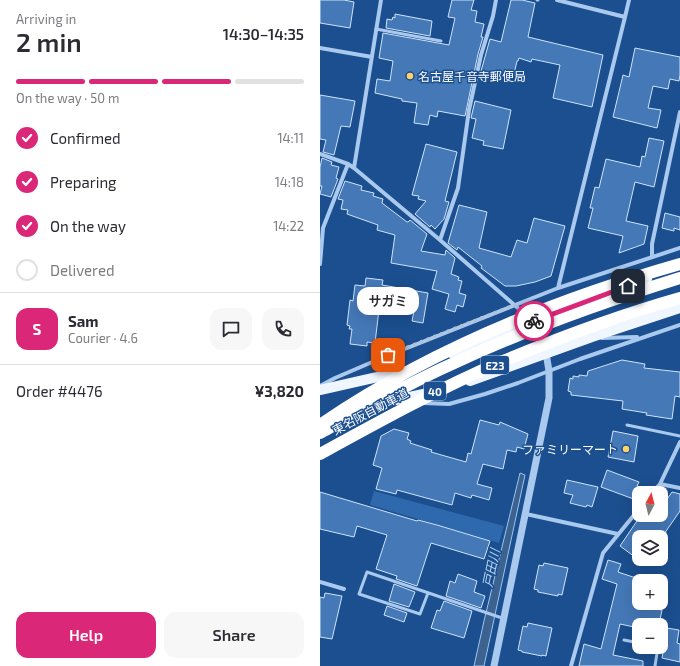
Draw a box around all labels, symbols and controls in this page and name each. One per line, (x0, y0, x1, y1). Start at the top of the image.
text: Arriving in (16, 11, 76, 27)
text: 14:30–14:35 (223, 25, 304, 43)
text: 2 min (16, 26, 82, 57)
place label: 名古屋千音寺郵便局 (418, 69, 526, 83)
marker: 名古屋千音寺郵便局 (405, 71, 415, 81)
text: On the way · 50 m (16, 90, 119, 106)
icon: check (16, 127, 38, 149)
text: Confirmed (50, 129, 121, 147)
text: 14:11 (277, 130, 304, 146)
icon: check (16, 171, 38, 193)
text: Preparing (50, 173, 116, 191)
text: 14:18 (275, 174, 304, 190)
icon: check (16, 215, 38, 237)
text: On the way (50, 217, 126, 235)
text: 14:22 (273, 218, 304, 234)
text: Delivered (50, 261, 115, 279)
pin (611, 269, 645, 303)
icon: home (617, 275, 639, 297)
callout: サガミ (357, 287, 419, 315)
text: サガミ (368, 293, 408, 309)
courier (514, 301, 554, 341)
button: chat (210, 308, 252, 350)
button: phone (262, 308, 304, 350)
icon: bike (523, 310, 545, 332)
text: Sam (68, 312, 99, 330)
text: S (33, 320, 41, 338)
text: Courier · 4.6 (68, 330, 138, 346)
pin (371, 338, 405, 372)
icon: bag (377, 344, 399, 366)
road number: E23 (481, 356, 509, 374)
text: Order #4476 (16, 382, 103, 400)
text: ¥3,820 (254, 382, 304, 400)
road number: 40 (424, 382, 446, 400)
street label: 東名阪自動車道 (330, 385, 410, 437)
place label: ファミリーマート (522, 442, 618, 456)
marker: ファミリーマート (621, 444, 631, 454)
north arrow (632, 486, 668, 522)
map controls (632, 486, 668, 654)
button: layers (632, 530, 668, 566)
water label: 戸田川 (479, 545, 503, 589)
button: + (632, 574, 668, 610)
button: Help (16, 612, 156, 658)
button: Share (164, 612, 304, 658)
button: − (632, 618, 668, 654)

